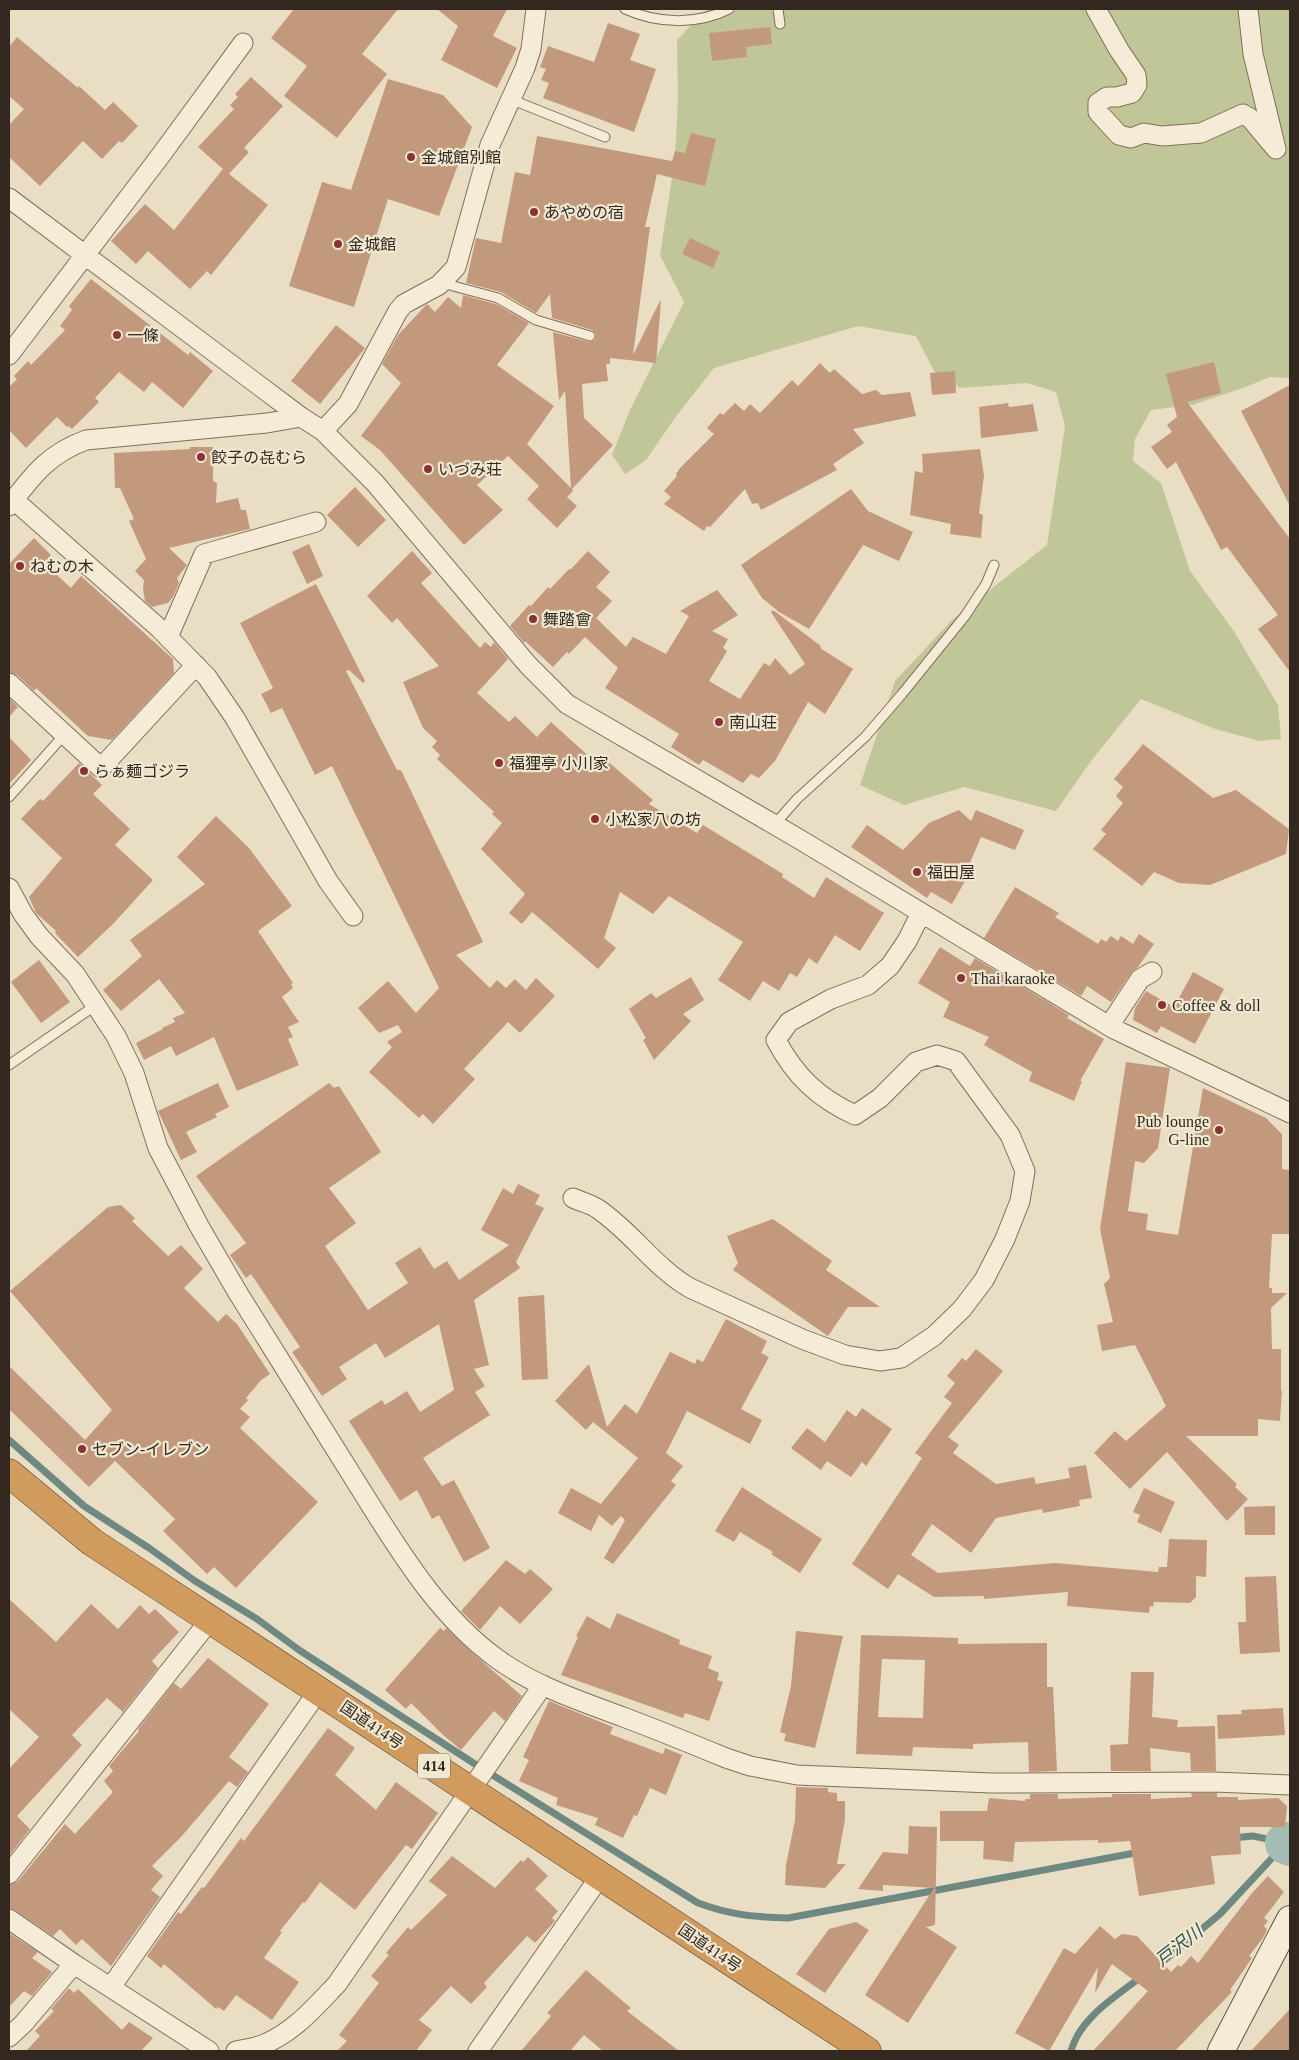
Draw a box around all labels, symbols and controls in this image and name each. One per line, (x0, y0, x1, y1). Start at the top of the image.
place label: 金城館別館 (421, 149, 501, 166)
marker: 金城館別館 (405, 151, 417, 163)
place label: あやめの宿 (544, 204, 624, 221)
marker: あやめの宿 (528, 206, 540, 218)
place label: 金城館 (348, 236, 396, 253)
marker: 金城館 (332, 238, 344, 250)
place label: 一條 (127, 327, 159, 344)
marker: 一條 (111, 329, 123, 341)
place label: 餃子の㐂むら (211, 449, 307, 466)
marker: 餃子の㐂むら (195, 451, 207, 463)
place label: いづみ荘 (438, 461, 502, 478)
marker: いづみ荘 (422, 463, 434, 475)
place label: ねむの木 (30, 558, 94, 575)
marker: ねむの木 (14, 560, 26, 572)
place label: 舞踏會 (543, 611, 591, 628)
marker: 舞踏會 (527, 613, 539, 625)
place label: 南山荘 (729, 714, 777, 731)
marker: 南山荘 (713, 716, 725, 728)
place label: 福狸亭 小川家 (509, 755, 609, 772)
marker: 福狸亭 小川家 (493, 757, 505, 769)
place label: らぁ麺ゴジラ (94, 763, 190, 780)
marker: らぁ麺ゴジラ (78, 765, 90, 777)
place label: 小松家八の坊 (605, 811, 701, 828)
marker: 小松家八の坊 (589, 813, 601, 825)
place label: 福田屋 (927, 864, 975, 881)
marker: 福田屋 (911, 866, 923, 878)
place label: Thai karaoke (971, 970, 1055, 987)
marker: Thai karaoke (955, 972, 967, 984)
place label: Coffee & doll (1172, 997, 1261, 1014)
marker: Coffee & doll (1156, 999, 1168, 1011)
place label: Pub lounge G-line (1137, 1113, 1209, 1148)
marker: Pub lounge G-line (1213, 1124, 1225, 1136)
place label: セブン-イレブン (92, 1441, 209, 1458)
marker: セブン-イレブン (76, 1443, 88, 1455)
street label: 国道414号 (337, 1698, 407, 1752)
road number: 414 (418, 1754, 450, 1778)
water label: 戸沢川 (1152, 1920, 1208, 1971)
street label: 国道414号 (675, 1921, 745, 1975)

